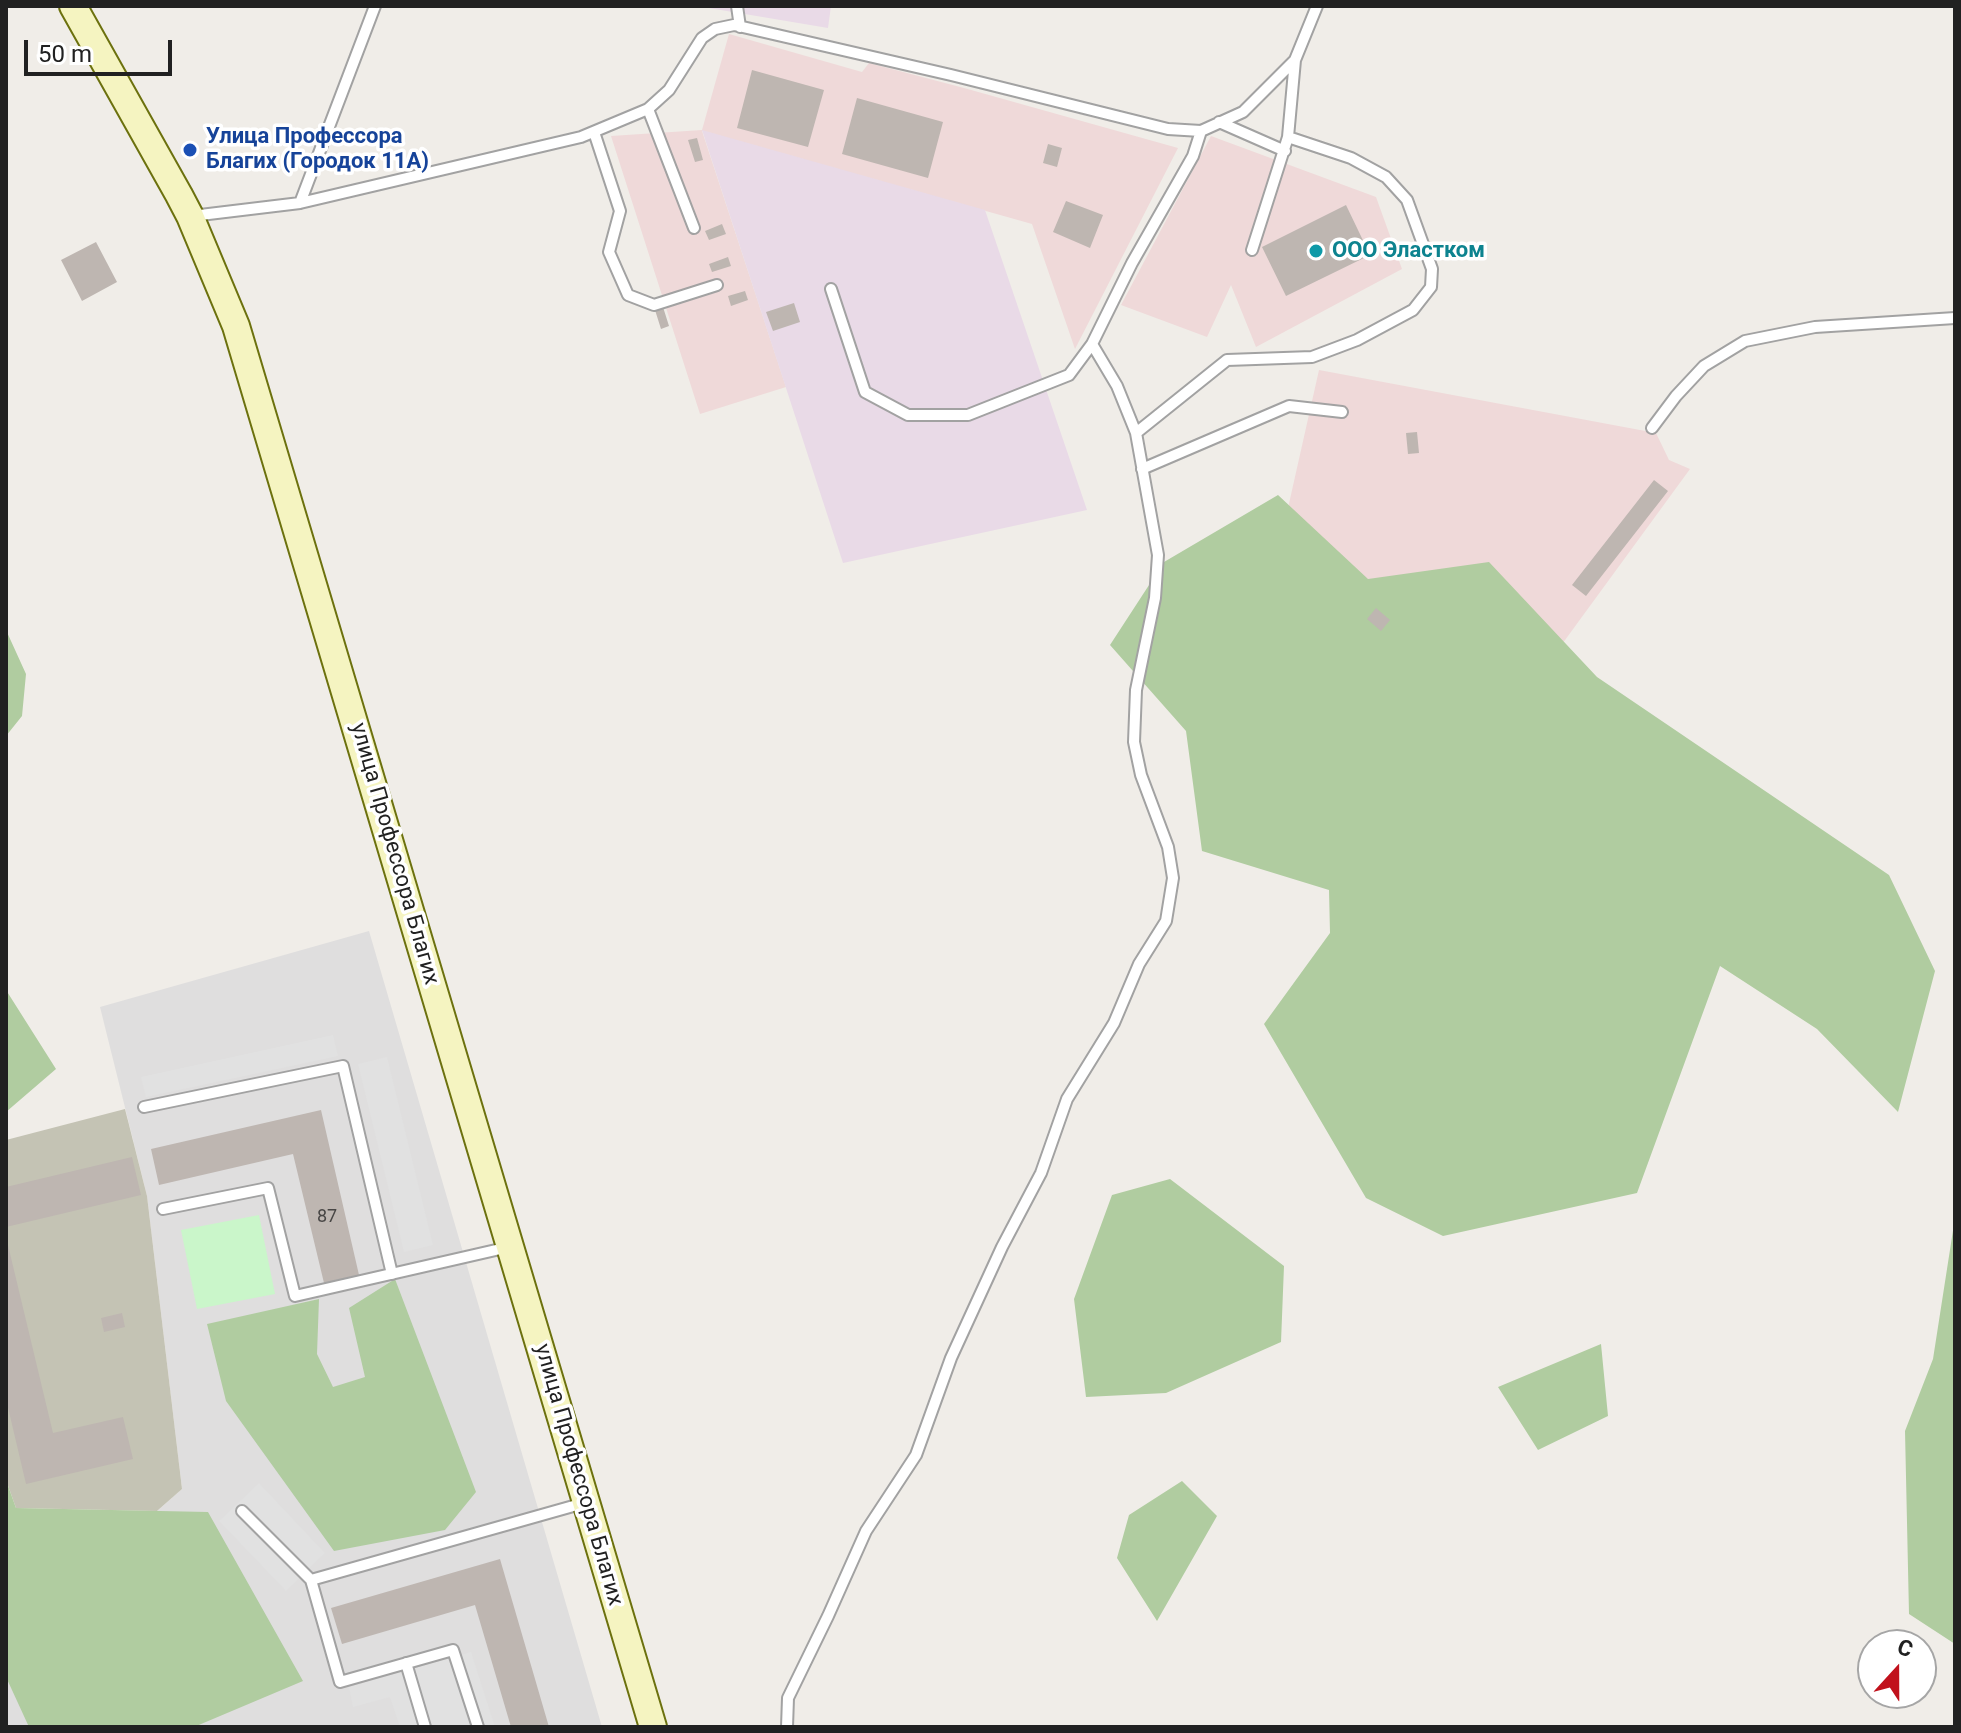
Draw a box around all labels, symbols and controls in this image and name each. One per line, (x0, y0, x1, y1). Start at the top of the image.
scale bar (28, 24, 176, 74)
text: 50 m (38, 40, 92, 68)
place label: Улица Профессора Благих (Городок 11А) (206, 124, 429, 176)
marker: Улица Профессора Благих (Городок 11А) (181, 141, 199, 159)
place label: ООО Эластком (1332, 238, 1485, 264)
marker: ООО Эластком (1307, 242, 1325, 260)
street label: улица Профессора Благих (344, 720, 444, 988)
house number: 87 (317, 1206, 337, 1228)
street label: улица Профессора Благих (528, 1341, 628, 1609)
north arrow (1857, 1629, 1937, 1709)
text: С (1894, 1634, 1916, 1662)

